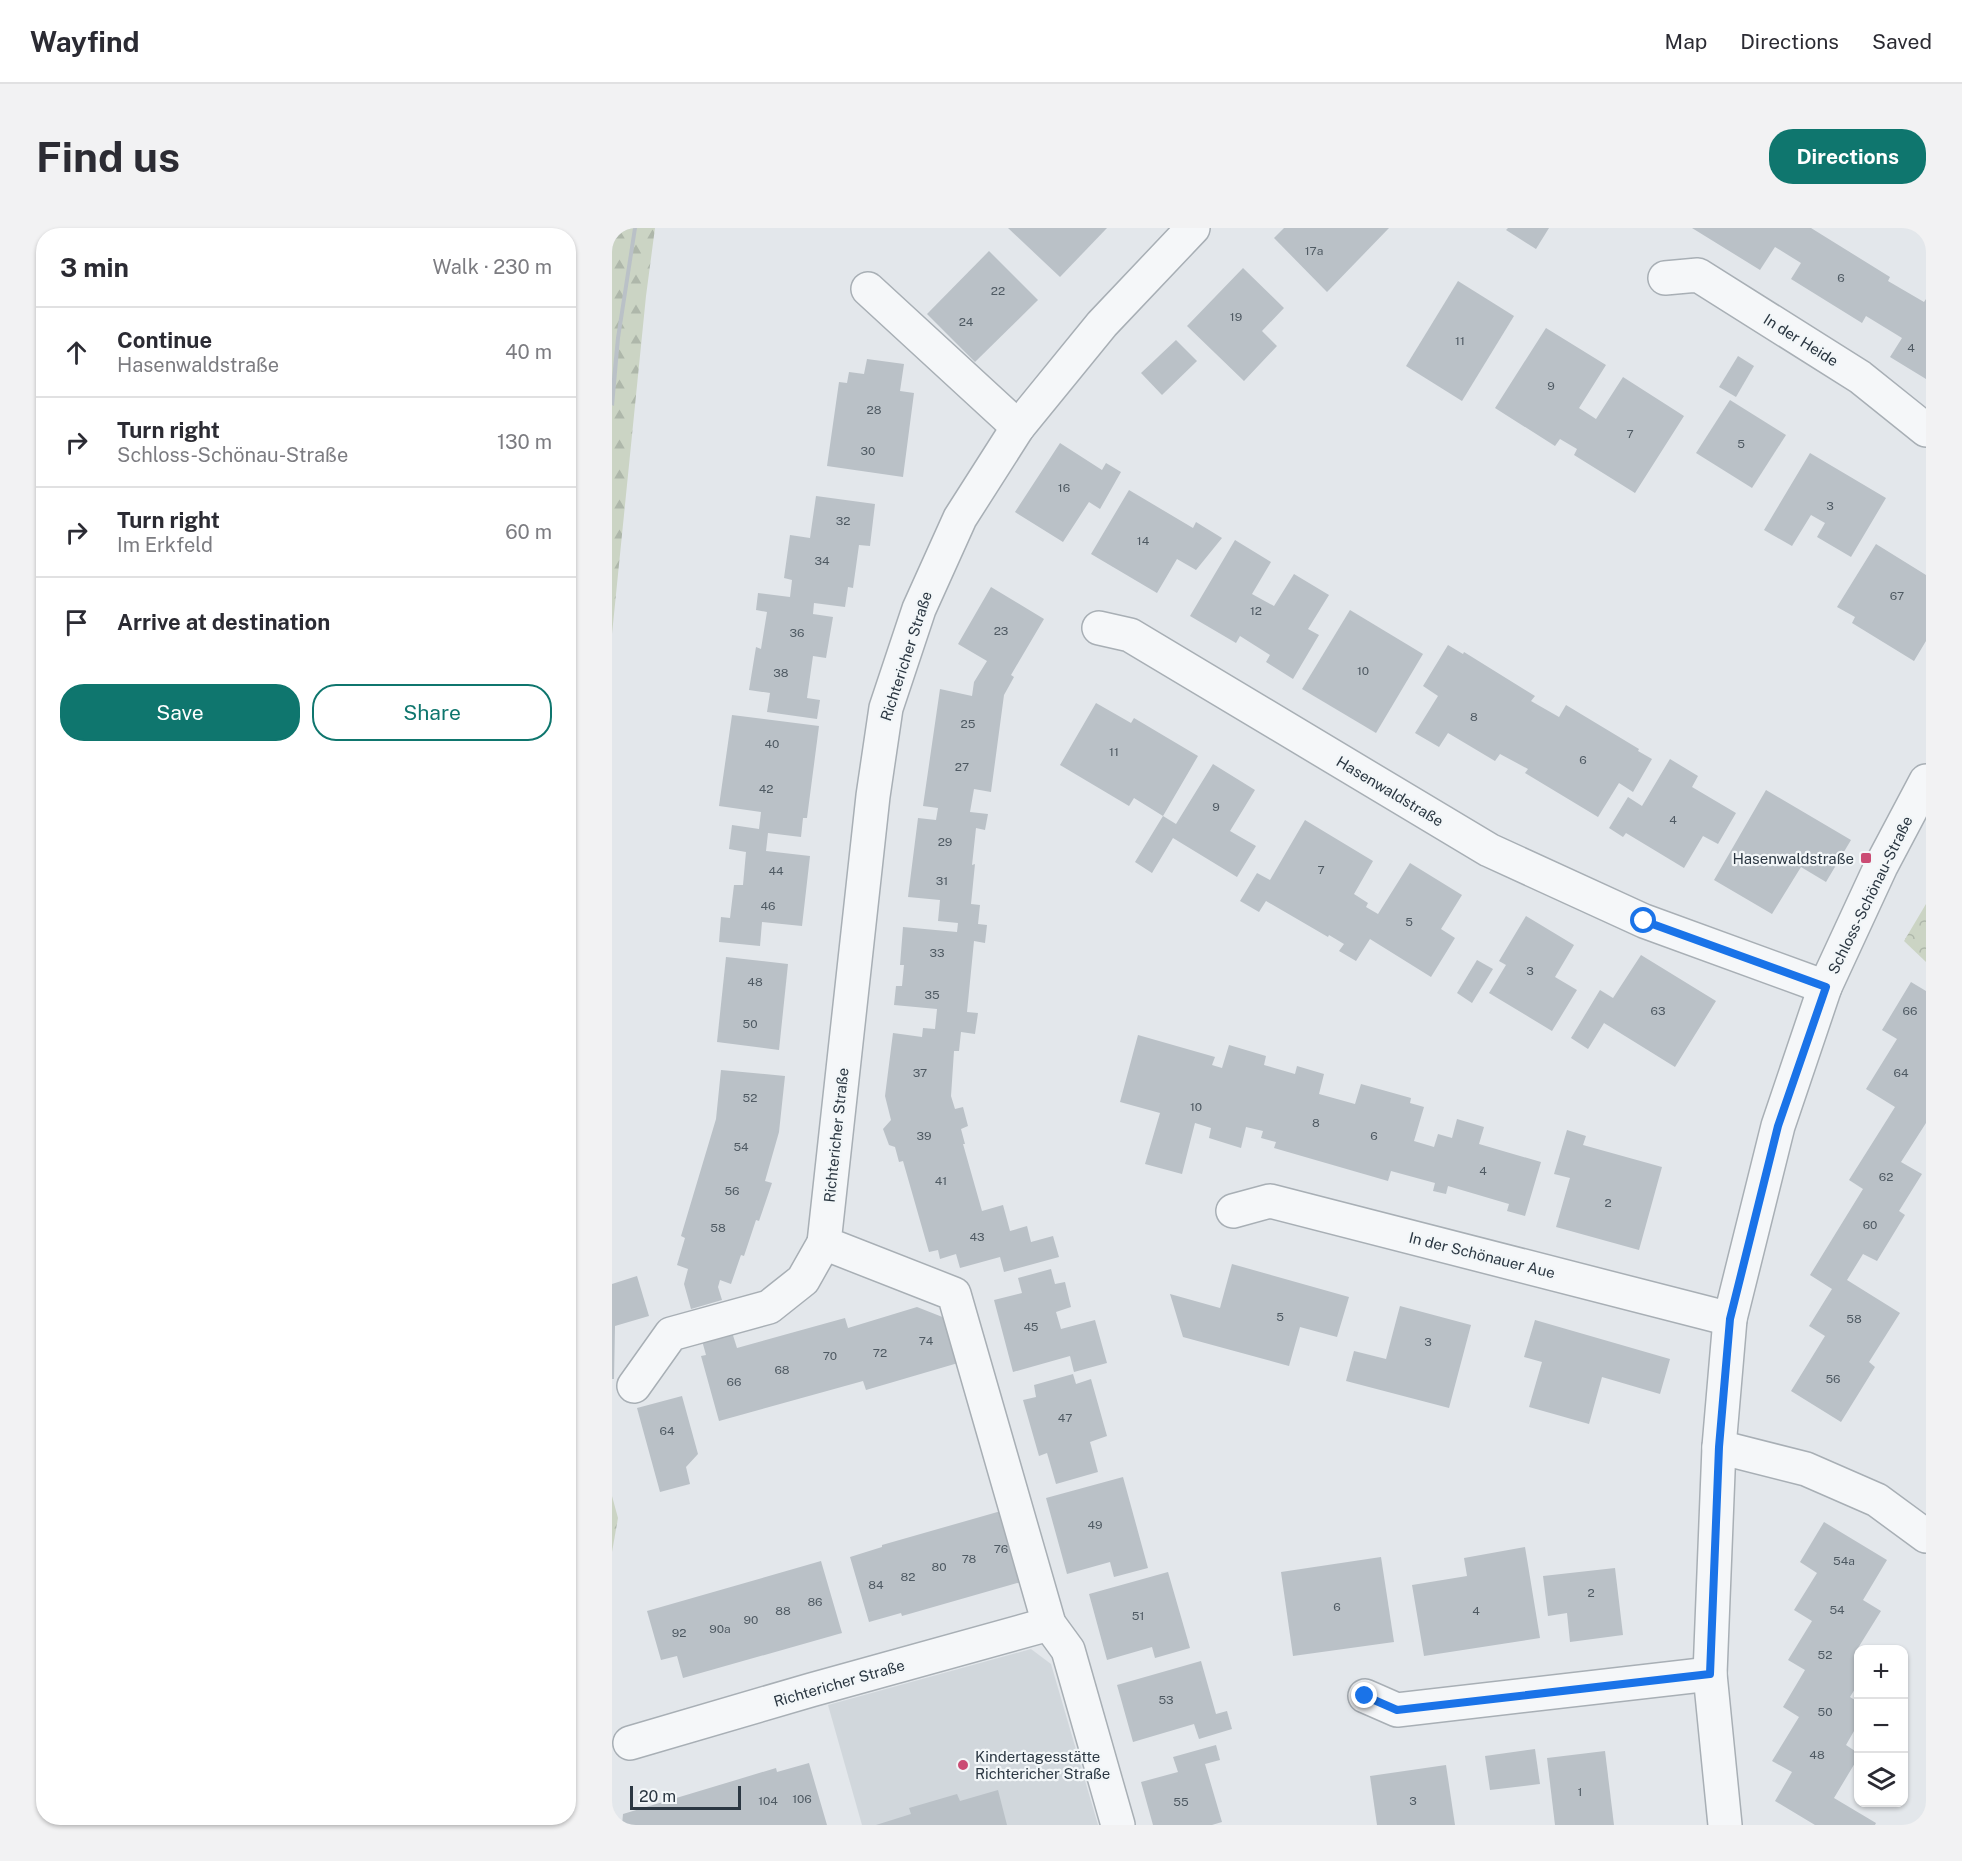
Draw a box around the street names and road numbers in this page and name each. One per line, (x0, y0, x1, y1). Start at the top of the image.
street label: In der Heide (1761, 310, 1841, 370)
street label: Richtericher Straße (877, 589, 935, 723)
street label: Hasenwaldstraße (1334, 752, 1446, 830)
street label: Schloss-Schönau-Straße (1824, 813, 1916, 977)
street label: Richtericher Straße (820, 1067, 852, 1203)
street label: In der Schönauer Aue (1407, 1229, 1557, 1281)
street label: Richtericher Straße (772, 1656, 906, 1710)

